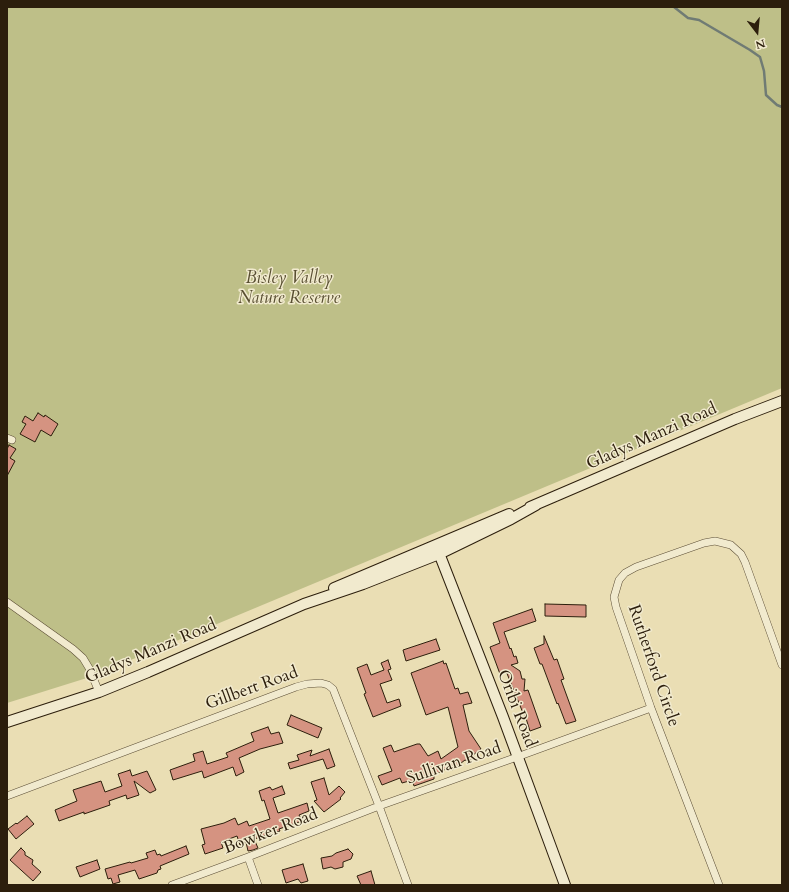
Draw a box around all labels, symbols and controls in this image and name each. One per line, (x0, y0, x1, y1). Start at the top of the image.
north arrow (737, 12, 777, 52)
text: N (754, 35, 767, 53)
park label: Bisley Valley Nature Reserve (238, 269, 340, 309)
street label: Gladys Manzi Road (584, 399, 720, 475)
street label: Rutherford Circle (623, 602, 683, 730)
street label: Gladys Manzi Road (82, 615, 220, 689)
street label: Gillbert Road (203, 663, 301, 715)
street label: Oribi Road (492, 667, 540, 751)
street label: Sullivan Road (404, 738, 504, 790)
street label: Bowker Road (221, 805, 321, 859)

